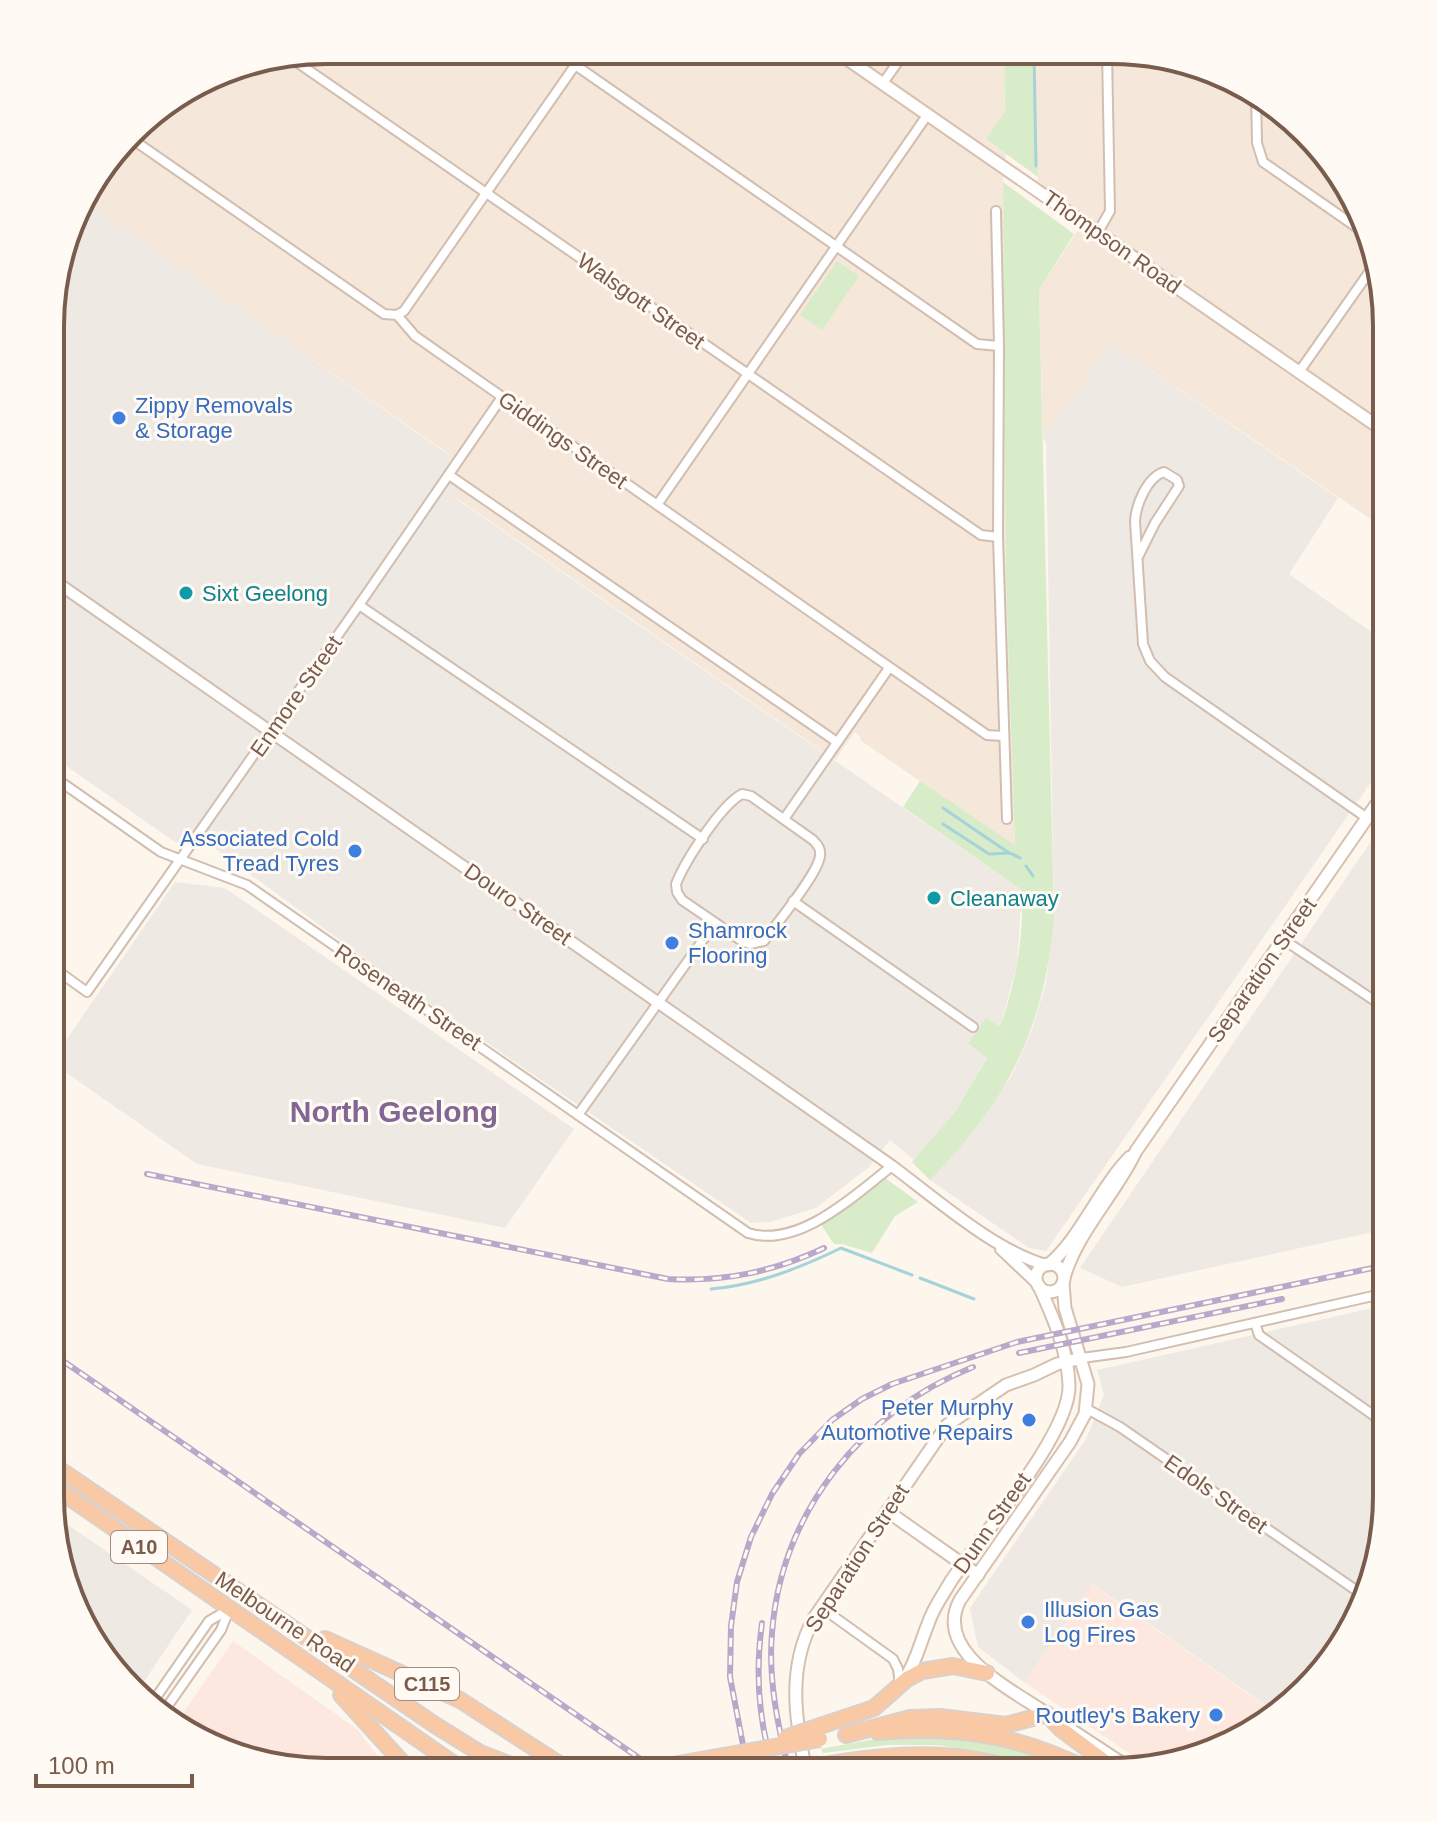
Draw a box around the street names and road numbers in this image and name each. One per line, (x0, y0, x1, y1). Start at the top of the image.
street label: Thompson Road (1038, 185, 1186, 299)
street label: Walsgott Street (573, 248, 709, 354)
street label: Giddings Street (494, 386, 632, 494)
street label: Enmore Street (245, 631, 347, 761)
street label: Douro Street (460, 858, 576, 950)
street label: Separation Street (1203, 893, 1321, 1047)
street label: Roseneath Street (330, 939, 486, 1055)
street label: Edols Street (1160, 1449, 1272, 1539)
street label: Dunn Street (948, 1468, 1036, 1578)
street label: Separation Street (800, 1479, 914, 1637)
road number: A10 (111, 1531, 167, 1563)
street label: Melbourne Road (211, 1566, 359, 1678)
road number: C115 (395, 1668, 459, 1700)

